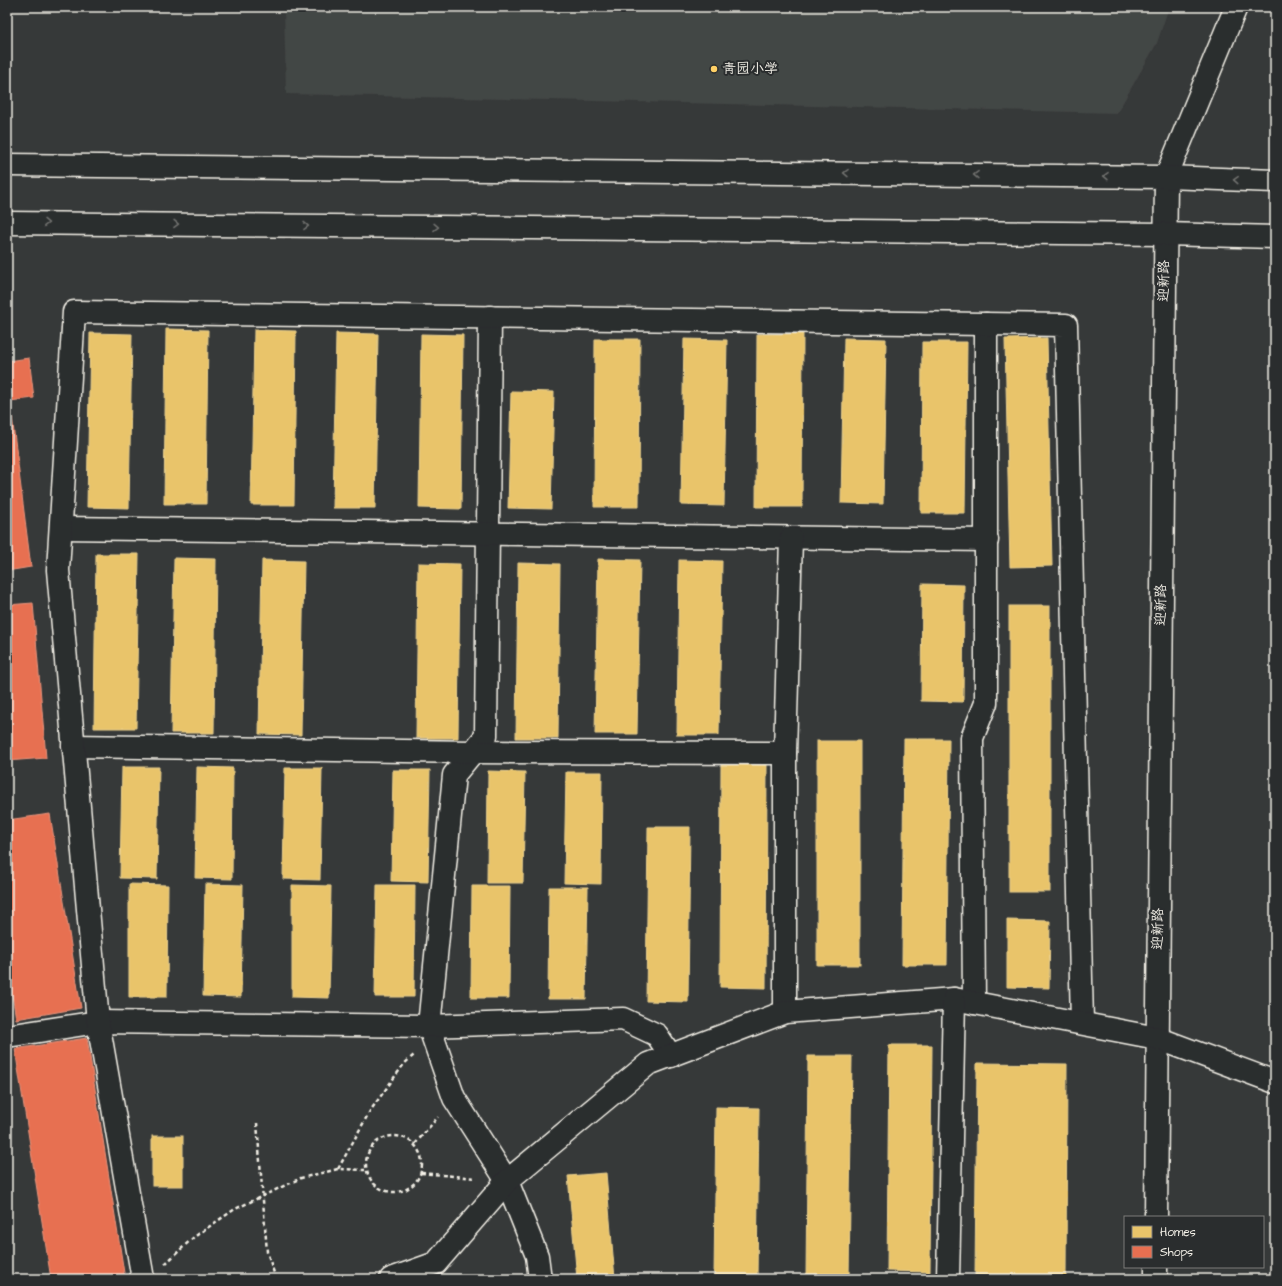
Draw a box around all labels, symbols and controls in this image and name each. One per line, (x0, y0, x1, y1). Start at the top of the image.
place label: 青园小学 (722, 59, 778, 79)
marker: 青园小学 (709, 64, 719, 74)
one-way arrow (843, 169, 849, 177)
one-way arrow (973, 171, 979, 179)
one-way arrow (1103, 172, 1109, 180)
one-way arrow (1233, 175, 1239, 184)
one-way arrow (43, 219, 49, 227)
one-way arrow (173, 220, 179, 228)
one-way arrow (303, 221, 309, 230)
one-way arrow (433, 223, 439, 231)
street label: 迎新路 (1154, 260, 1174, 302)
street label: 迎新路 (1151, 584, 1171, 626)
street label: 迎新路 (1148, 908, 1168, 950)
legend (1124, 1216, 1264, 1268)
text: Homes (1160, 1224, 1196, 1241)
text: Shops (1160, 1244, 1193, 1261)

